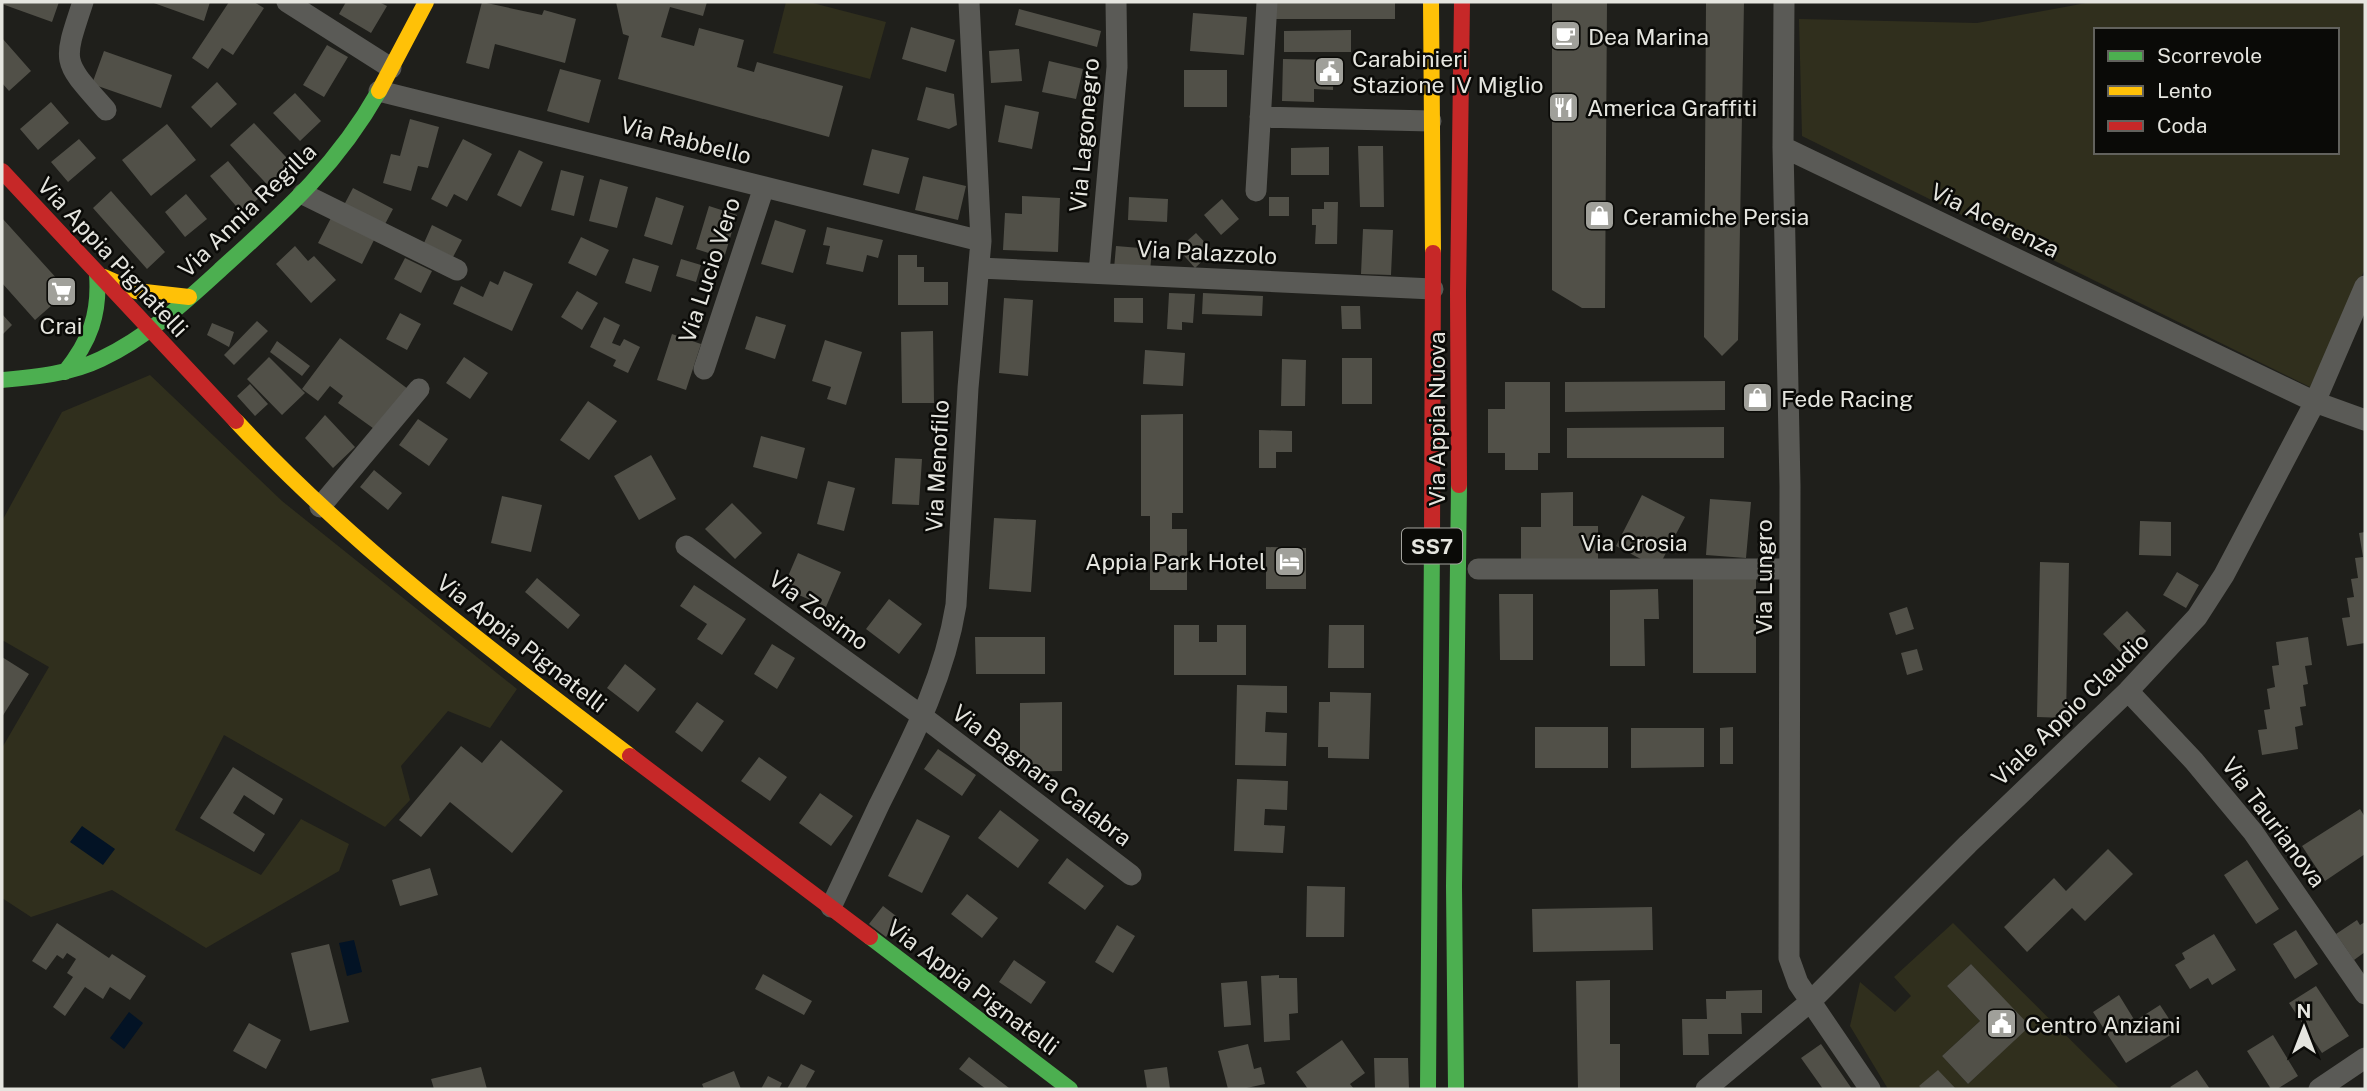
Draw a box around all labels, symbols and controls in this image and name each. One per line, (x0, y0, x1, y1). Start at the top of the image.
cafe icon: Dea Marina (1548, 19, 1582, 53)
place label: Dea Marina (1588, 23, 1709, 50)
legend (2094, 28, 2339, 154)
text: Scorrevole (2157, 43, 2262, 68)
place label: Carabinieri Stazione IV Miglio (1352, 45, 1543, 98)
public building icon: Carabinieri Stazione IV Miglio (1312, 54, 1346, 88)
street label: Via Lagonegro (1064, 57, 1104, 213)
text: Lento (2157, 78, 2212, 103)
restaurant icon: America Graffiti (1547, 90, 1581, 124)
place label: America Graffiti (1587, 94, 1757, 121)
street label: Via Rabbello (618, 111, 754, 169)
text: Coda (2157, 113, 2207, 138)
street label: Via Annia Regilla (173, 137, 321, 283)
street label: Via Appia Pignatelli (32, 172, 194, 342)
street label: Via Acerenza (1926, 177, 2064, 263)
street label: Via Lucio Vero (673, 194, 745, 346)
shop icon: Ceramiche Persia (1583, 199, 1617, 233)
place label: Ceramiche Persia (1623, 203, 1809, 230)
street label: Via Palazzolo (1136, 235, 1278, 269)
supermarket icon: Crai (44, 274, 78, 308)
place label: Crai (40, 312, 82, 339)
street label: Via Appia Nuova (1423, 332, 1450, 506)
shop icon: Fede Racing (1741, 381, 1775, 415)
place label: Fede Racing (1781, 385, 1913, 412)
street label: Via Menofilo (920, 399, 954, 533)
street label: Via Lungro (1750, 519, 1777, 635)
road number: SS7 (1402, 528, 1462, 564)
street label: Via Crosia (1580, 529, 1688, 556)
hotel icon: Appia Park Hotel (1272, 544, 1306, 578)
place label: Appia Park Hotel (1085, 548, 1266, 575)
street label: Via Zosimo (764, 565, 874, 655)
street label: Via Appia Pignatelli (432, 568, 612, 718)
street label: Viale Appio Claudio (1986, 627, 2154, 791)
street label: Via Bagnara Calabra (947, 699, 1137, 851)
street label: Via Taurianova (2216, 752, 2332, 892)
street label: Via Appia Pignatelli (882, 914, 1064, 1060)
north arrow (2269, 993, 2339, 1063)
text: N (2297, 1000, 2311, 1022)
public building icon: Centro Anziani (1985, 1007, 2019, 1041)
place label: Centro Anziani (2025, 1011, 2181, 1038)

